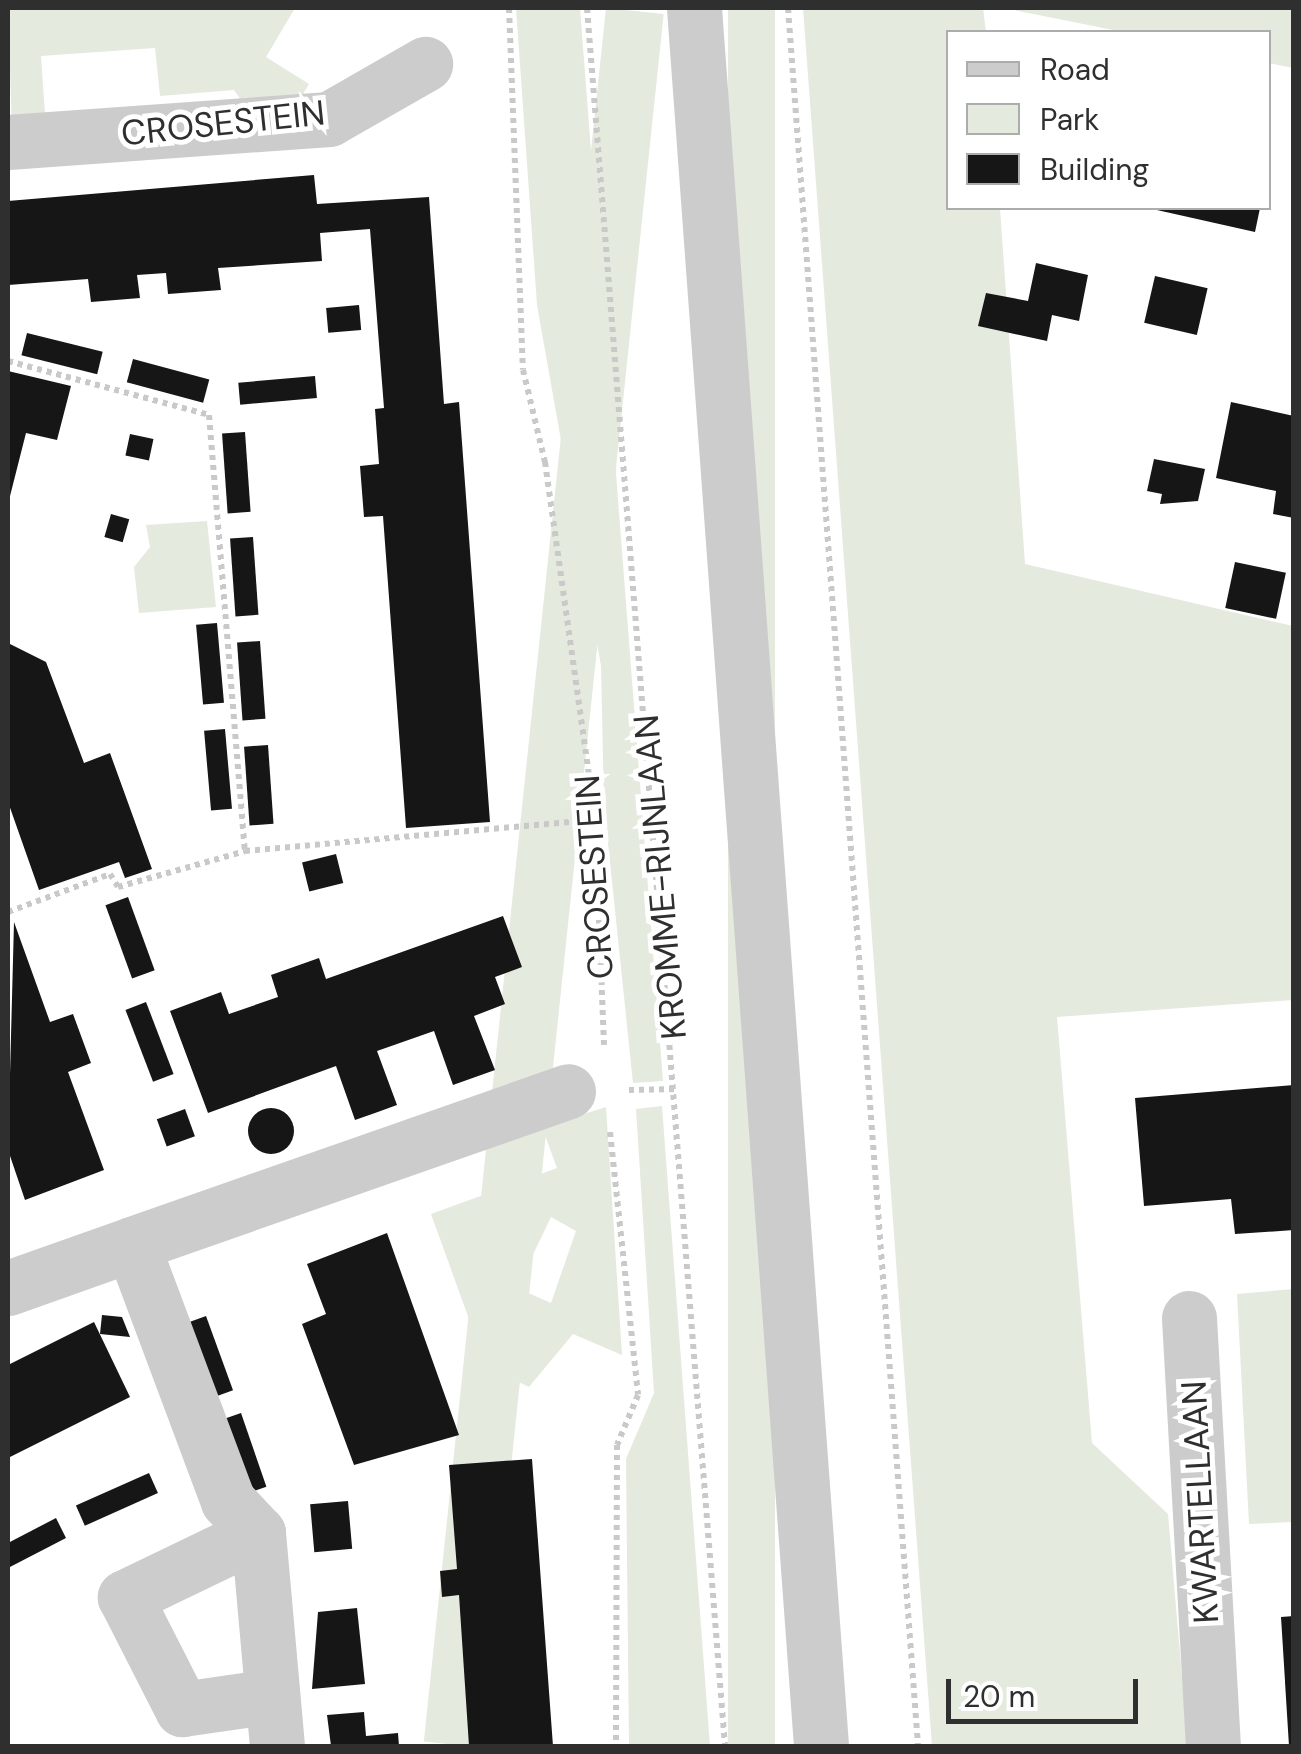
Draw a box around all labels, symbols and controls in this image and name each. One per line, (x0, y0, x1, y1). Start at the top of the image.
legend (946, 30, 1271, 210)
text: Road (1040, 50, 1110, 89)
street label: CROSESTEIN (119, 91, 327, 155)
text: Park (1040, 100, 1099, 139)
text: Building (1040, 150, 1149, 189)
street label: KROMME-RIJNLAAN (625, 713, 695, 1041)
street label: CROSESTEIN (566, 774, 622, 980)
street label: KWARTELLAAN (1173, 1380, 1227, 1624)
scale bar (951, 1659, 1144, 1721)
text: 20 m (963, 1677, 1035, 1716)

